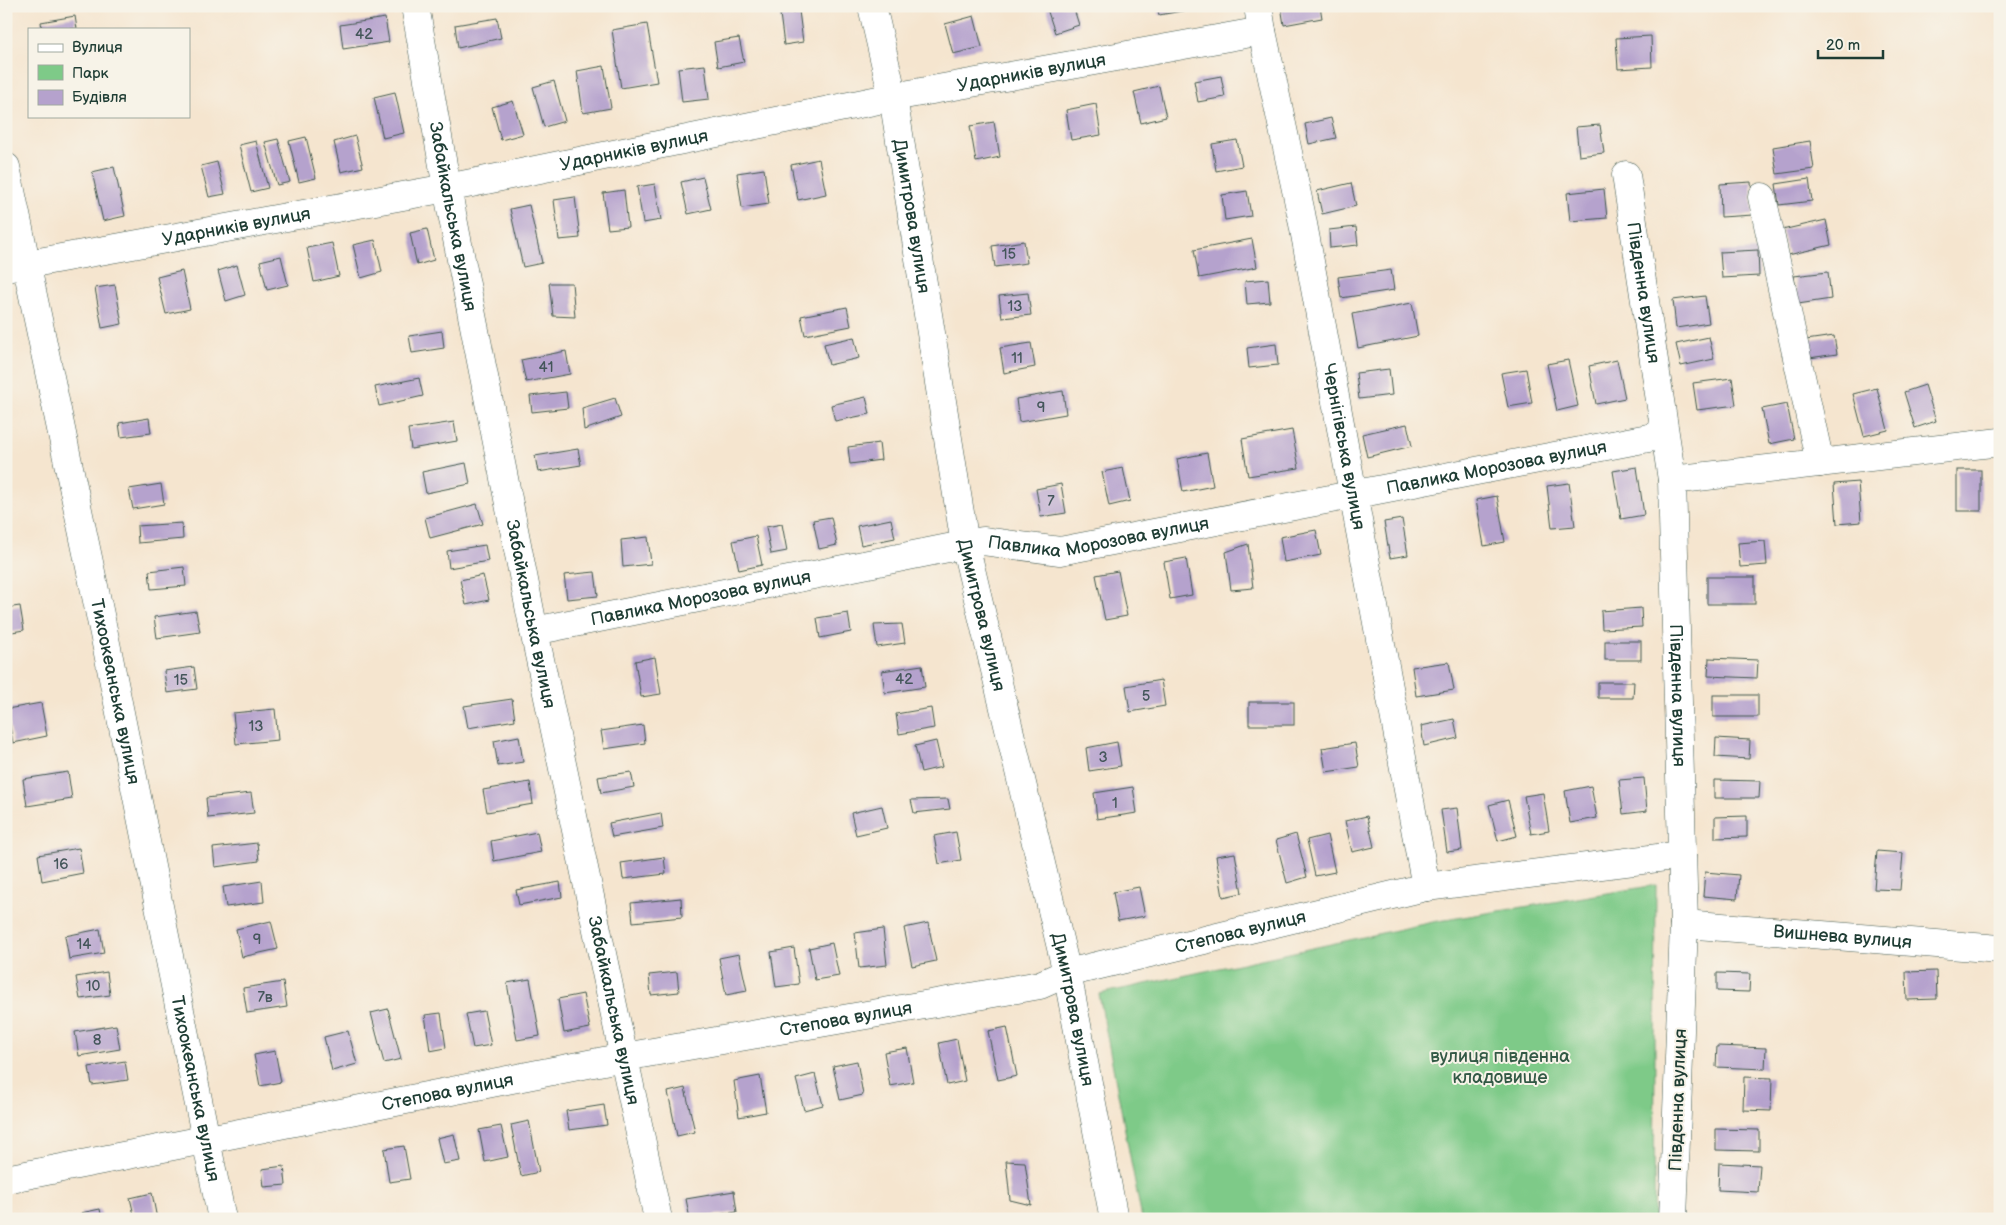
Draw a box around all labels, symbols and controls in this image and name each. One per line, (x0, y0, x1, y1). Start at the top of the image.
house number: 42 (355, 25, 373, 44)
legend (28, 28, 190, 118)
scale bar (1818, 28, 1884, 60)
text: 20 m (1826, 36, 1860, 55)
text: Вулиця (72, 38, 123, 57)
street label: Ударників вулиця (955, 49, 1107, 96)
text: Парк (72, 64, 109, 83)
text: Будівля (72, 88, 127, 107)
street label: Забайкальська вулиця (425, 120, 481, 313)
street label: Ударників вулиця (558, 125, 710, 175)
street label: Димитрова вулиця (889, 137, 935, 295)
street label: Ударників вулиця (160, 202, 312, 250)
street label: Південна вулиця (1623, 220, 1665, 365)
house number: 15 (1002, 245, 1016, 264)
house number: 13 (1007, 297, 1023, 316)
house number: 11 (1011, 349, 1023, 368)
house number: 41 (539, 358, 553, 377)
street label: Чернігівська вулиця (1319, 362, 1370, 532)
house number: 9 (1037, 398, 1045, 417)
street label: Павлика Морозова вулиця (1384, 436, 1608, 499)
house number: 7 (1047, 492, 1055, 511)
street label: Павлика Морозова вулиця (987, 512, 1211, 562)
street label: Забайкальська вулиця (502, 518, 561, 710)
street label: Димитрова вулиця (954, 536, 1010, 693)
street label: Павлика Морозова вулиця (589, 565, 813, 630)
street label: Тихоокеанська вулиця (86, 597, 145, 786)
street label: Південна вулиця (1665, 624, 1690, 767)
house number: 42 (895, 670, 913, 689)
house number: 15 (174, 671, 188, 690)
house number: 5 (1142, 687, 1150, 706)
house number: 13 (248, 717, 264, 736)
house number: 3 (1098, 748, 1108, 767)
house number: 1 (1112, 794, 1118, 813)
house number: 16 (54, 855, 68, 874)
street label: Степова вулиця (1173, 906, 1308, 957)
street label: Забайкальська вулиця (584, 914, 644, 1107)
street label: Вишнева вулиця (1772, 921, 1913, 952)
house number: 9 (253, 930, 261, 949)
street label: Димитрова вулиця (1047, 930, 1099, 1088)
house number: 14 (77, 935, 91, 954)
house number: 10 (86, 977, 100, 996)
house number: 7в (257, 988, 273, 1007)
street label: Тихоокеанська вулиця (167, 994, 225, 1183)
street label: Степова вулиця (778, 997, 914, 1040)
street label: Південна вулиця (1665, 1028, 1691, 1172)
house number: 8 (93, 1031, 102, 1050)
park label: вулиця південна кладовище (1430, 1046, 1570, 1088)
street label: Степова вулиця (380, 1069, 515, 1115)

